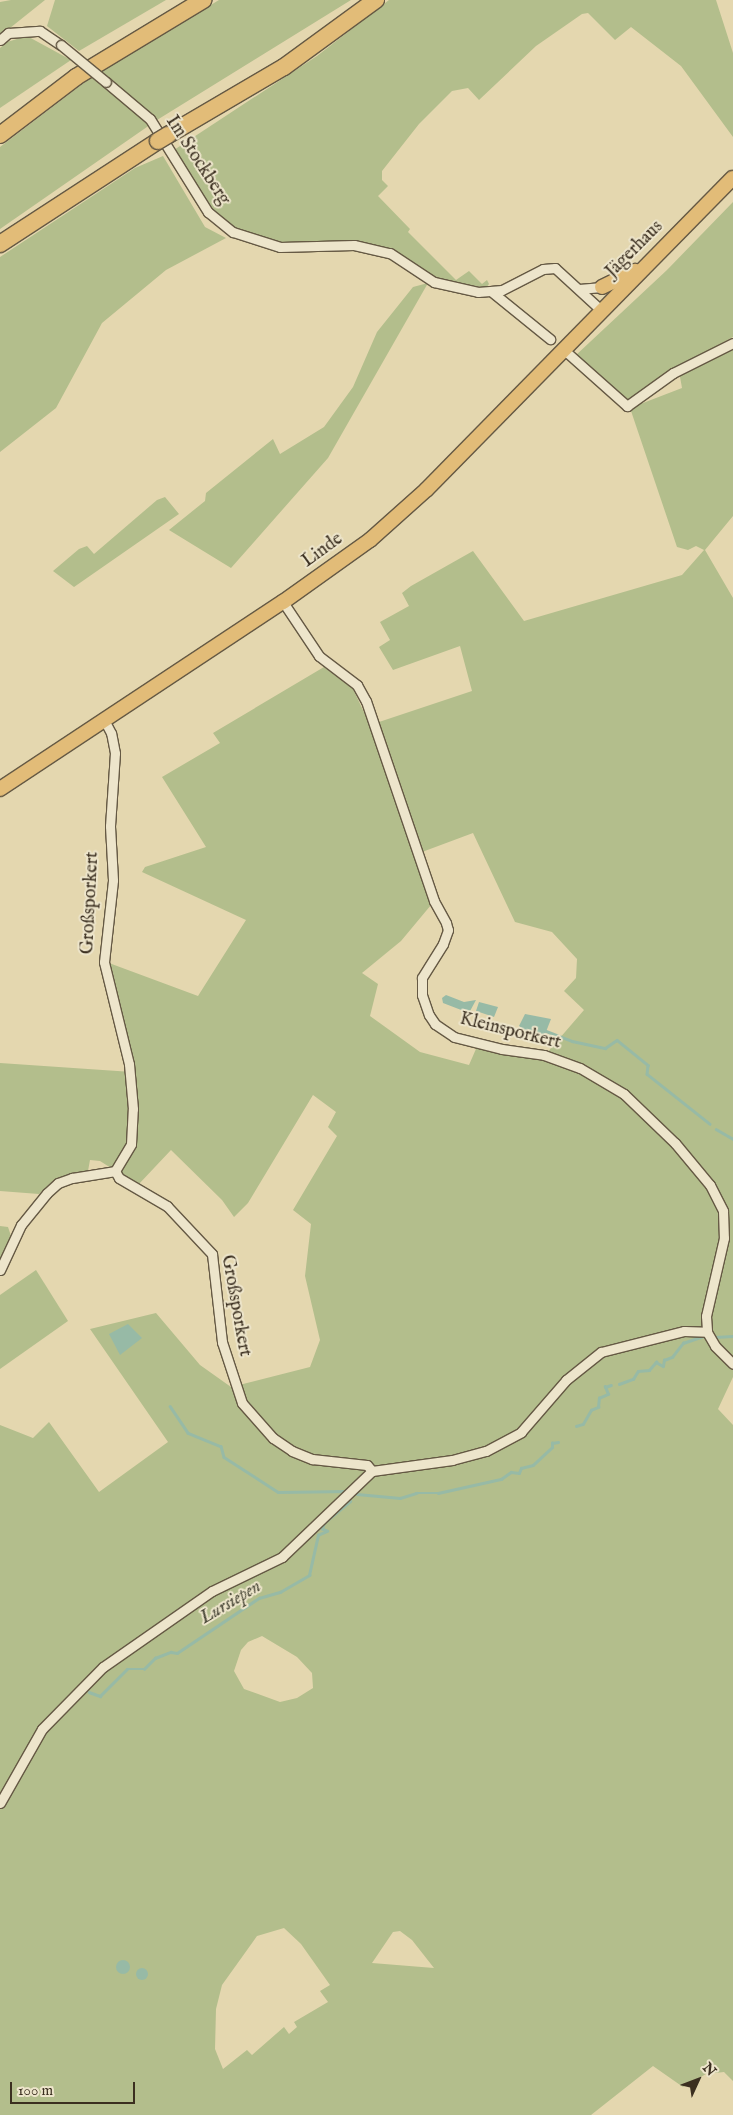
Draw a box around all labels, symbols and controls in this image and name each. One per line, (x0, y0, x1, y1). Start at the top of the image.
street label: Im Stockberg (160, 112, 234, 210)
street label: Jägerhaus (602, 217, 668, 283)
street label: Linde (298, 529, 348, 573)
street label: Großsporkert (78, 851, 104, 955)
street label: Kleinsporkert (457, 1009, 563, 1055)
street label: Großsporkert (215, 1254, 255, 1358)
water label: Lursiepen (196, 1576, 266, 1630)
north arrow (673, 2055, 723, 2105)
text: N (698, 2059, 720, 2080)
scale bar (12, 2072, 138, 2104)
text: 100 m (18, 2081, 53, 2100)

